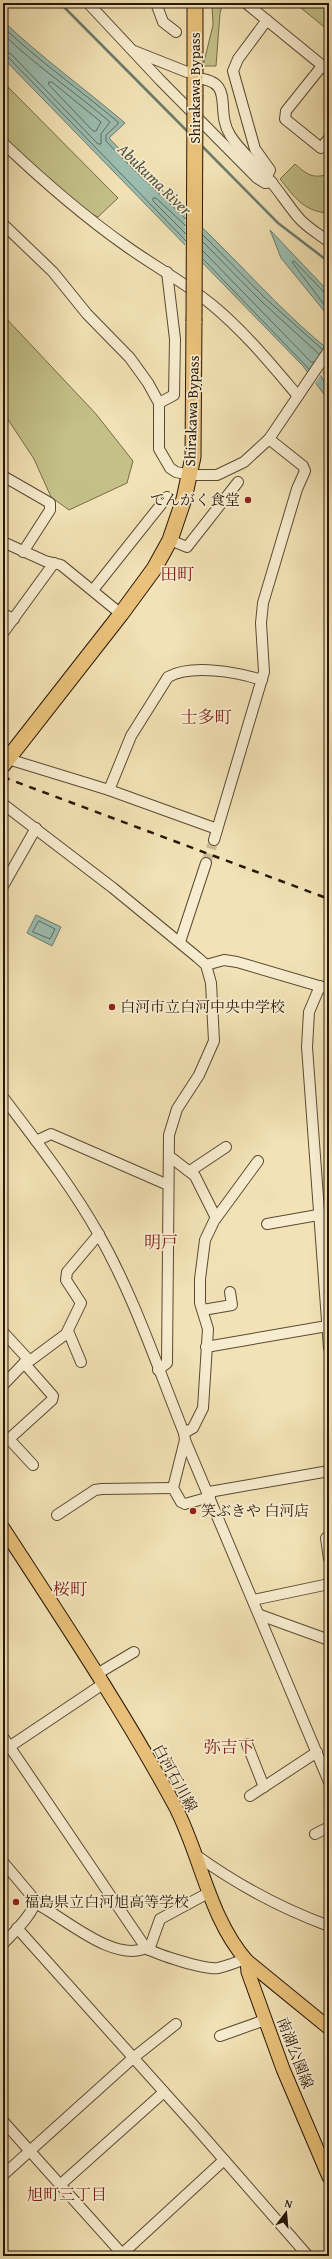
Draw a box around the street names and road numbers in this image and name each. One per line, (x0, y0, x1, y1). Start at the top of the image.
street label: Shirakawa Bypass (184, 32, 205, 144)
street label: Shirakawa Bypass (179, 355, 204, 467)
street label: 白河石川線 (148, 1740, 203, 1816)
street label: 南湖公園線 (272, 2014, 319, 2092)

